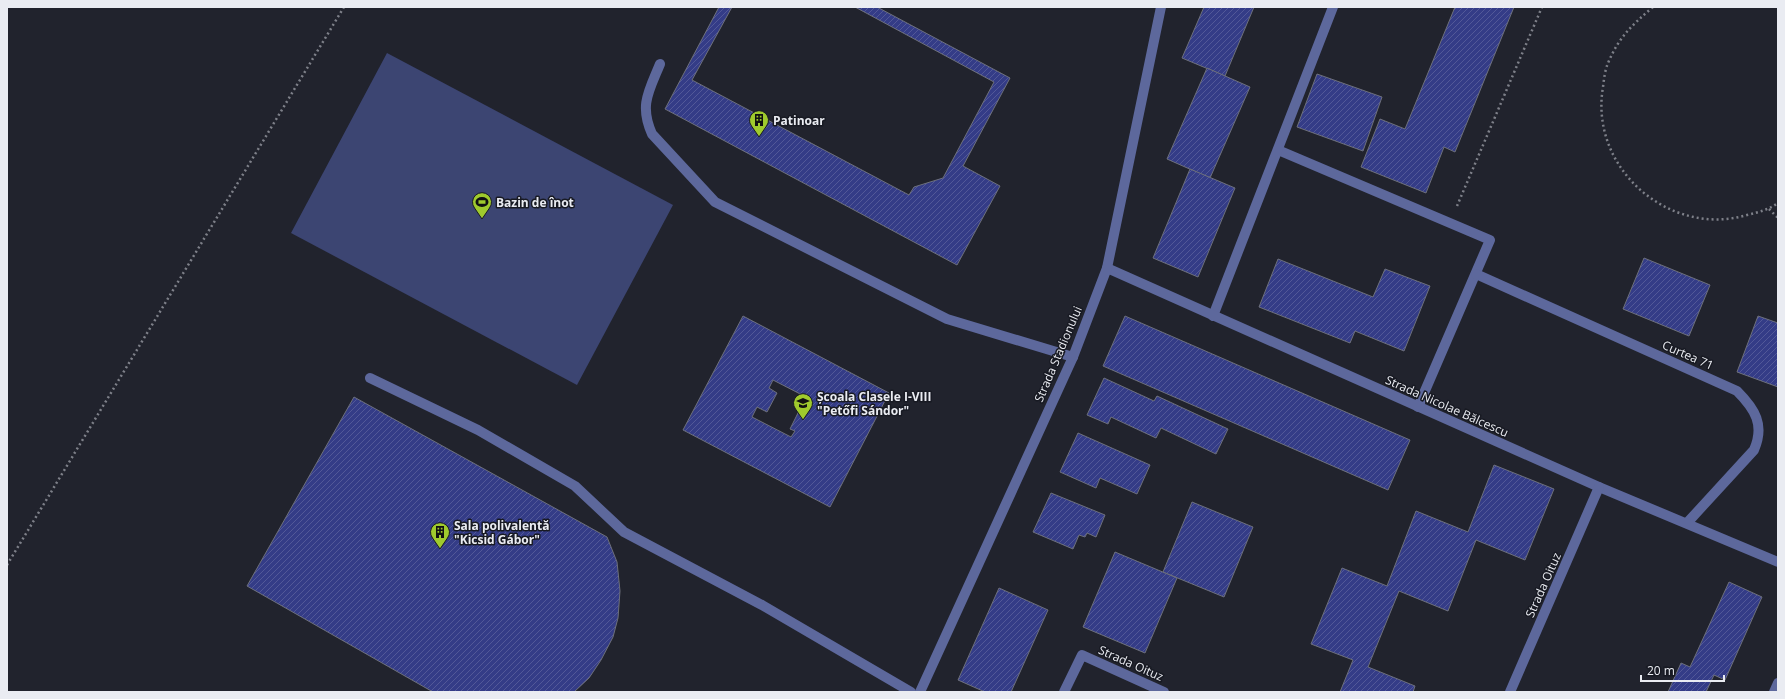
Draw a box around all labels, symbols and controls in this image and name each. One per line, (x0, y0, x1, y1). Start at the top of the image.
building icon: Patinoar (748, 109, 770, 137)
place label: Patinoar (773, 112, 825, 129)
sports icon: Bazin de înot (471, 191, 493, 219)
place label: Bazin de înot (496, 194, 574, 211)
street label: Strada Stadionului (1030, 303, 1086, 405)
street label: Curtea 71 (1660, 336, 1716, 374)
street label: Strada Nicolae Bălcescu (1383, 371, 1511, 441)
place label: Școala Clasele I-VIII "Petőfi Sándor" (817, 388, 932, 419)
school or university icon: Școala Clasele I-VIII "Petőfi Sándor" (792, 392, 814, 420)
place label: Sala polivalentă "Kicsid Gábor" (454, 517, 549, 548)
building icon: Sala polivalentă "Kicsid Gábor" (429, 521, 451, 549)
street label: Strada Oituz (1521, 550, 1565, 620)
street label: Strada Oituz (1096, 641, 1166, 685)
scale bar (1641, 657, 1724, 683)
text: 20 m (1647, 662, 1675, 679)

